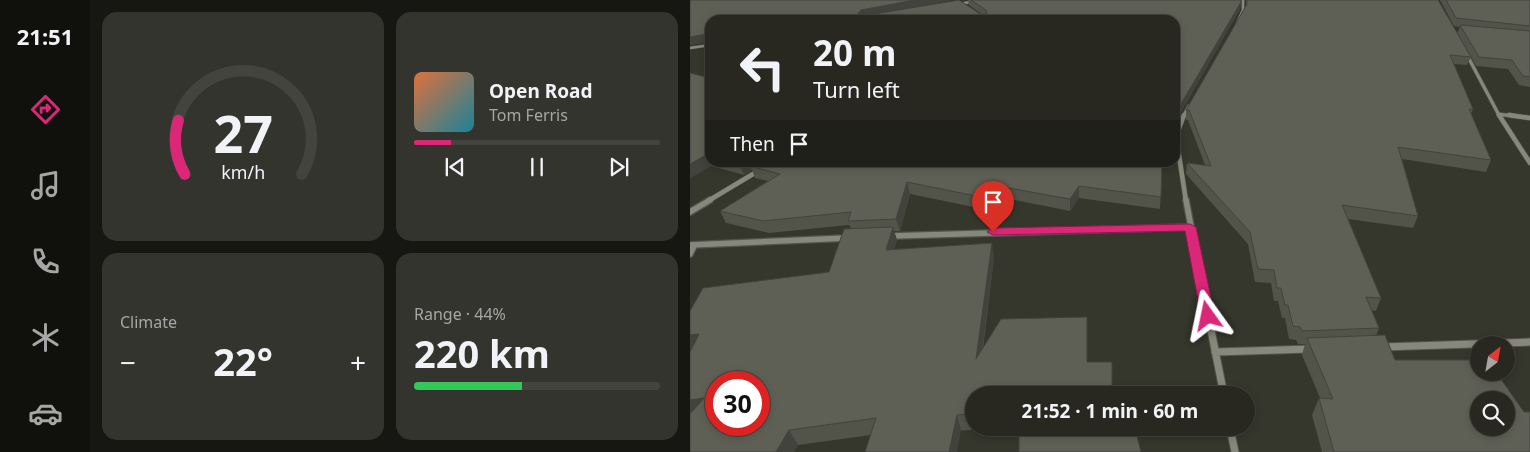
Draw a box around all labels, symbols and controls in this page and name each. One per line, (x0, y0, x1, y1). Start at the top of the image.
text: 21:51 (17, 21, 73, 51)
text: 20 m (813, 29, 896, 76)
icon: left (730, 35, 795, 100)
text: Turn left (813, 74, 900, 104)
text: Open Road (489, 78, 592, 104)
icon: directions (28, 92, 63, 127)
text: 27 (213, 97, 273, 168)
text: Tom Ferris (489, 104, 568, 126)
icon: arrive (785, 130, 813, 158)
text: Then (730, 131, 775, 157)
icon: previous (441, 153, 469, 181)
icon: pause (523, 153, 551, 181)
icon: next (605, 153, 633, 181)
text: km/h (221, 160, 265, 184)
icon: music (28, 168, 63, 203)
pin (972, 181, 1014, 232)
icon: arrive (979, 188, 1007, 216)
icon: phone (28, 244, 63, 279)
position arrow (1181, 289, 1233, 341)
text: Range · 44% (414, 303, 506, 325)
text: Climate (120, 311, 177, 333)
icon: climate (28, 320, 63, 355)
text: 220 km (414, 327, 550, 379)
text: 22° (213, 335, 273, 387)
north arrow (1470, 336, 1515, 381)
map controls (1470, 336, 1515, 436)
text: − (120, 343, 136, 381)
text: + (350, 343, 366, 381)
speed limit sign: 30 (705, 371, 770, 436)
button: search (1470, 391, 1515, 436)
icon: car (28, 396, 63, 431)
text: 21:52 · 1 min · 60 m (1022, 398, 1198, 424)

